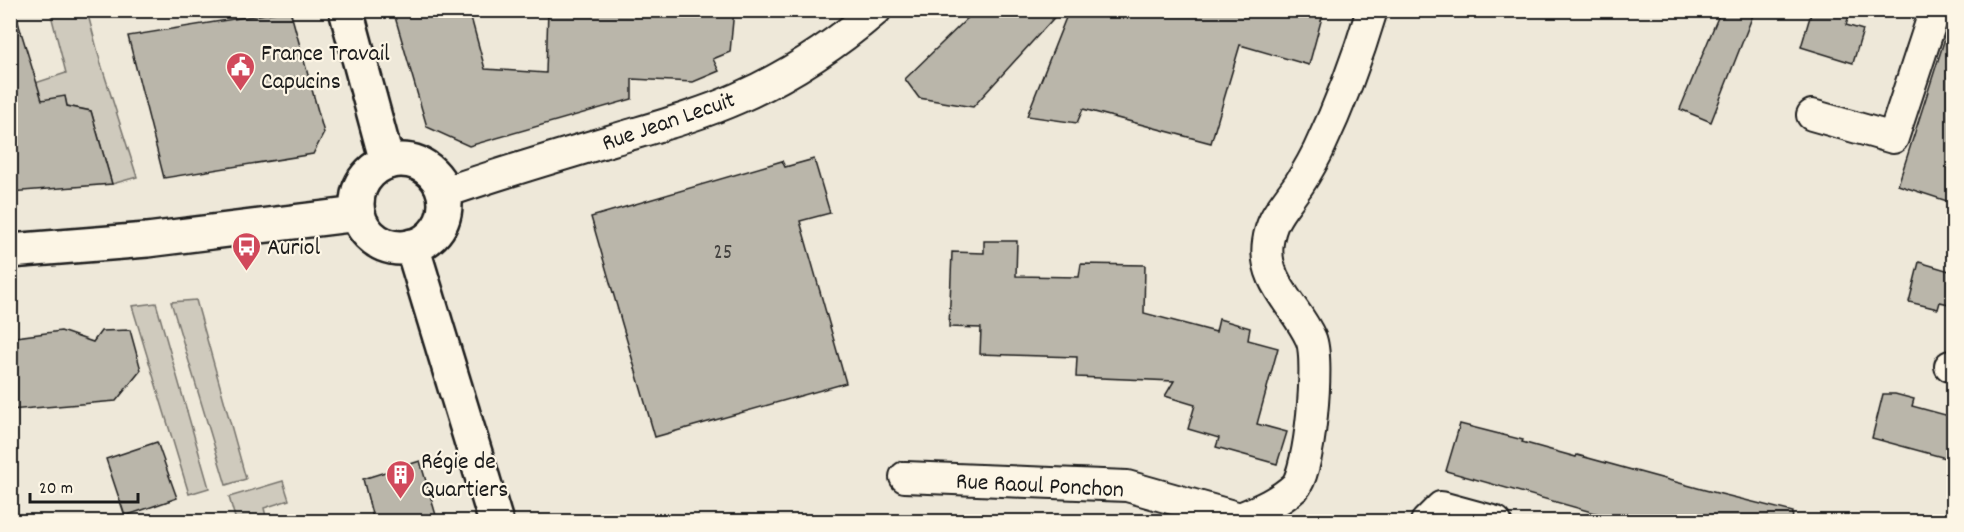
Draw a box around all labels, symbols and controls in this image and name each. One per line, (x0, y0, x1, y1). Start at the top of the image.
place label: France Travail Capucins (261, 38, 390, 100)
public building icon: France Travail Capucins (224, 50, 256, 92)
street label: Rue Jean Lecuit (598, 84, 740, 162)
bus stop icon: Auriol (230, 230, 262, 272)
place label: Auriol (267, 232, 320, 266)
house number: 25 (714, 239, 732, 269)
place label: Régie de Quartiers (421, 446, 508, 508)
building icon: Régie de Quartiers (384, 458, 416, 500)
scale bar (30, 466, 138, 504)
street label: Rue Raoul Ponchon (955, 466, 1125, 508)
text: 20 m (39, 477, 73, 502)

